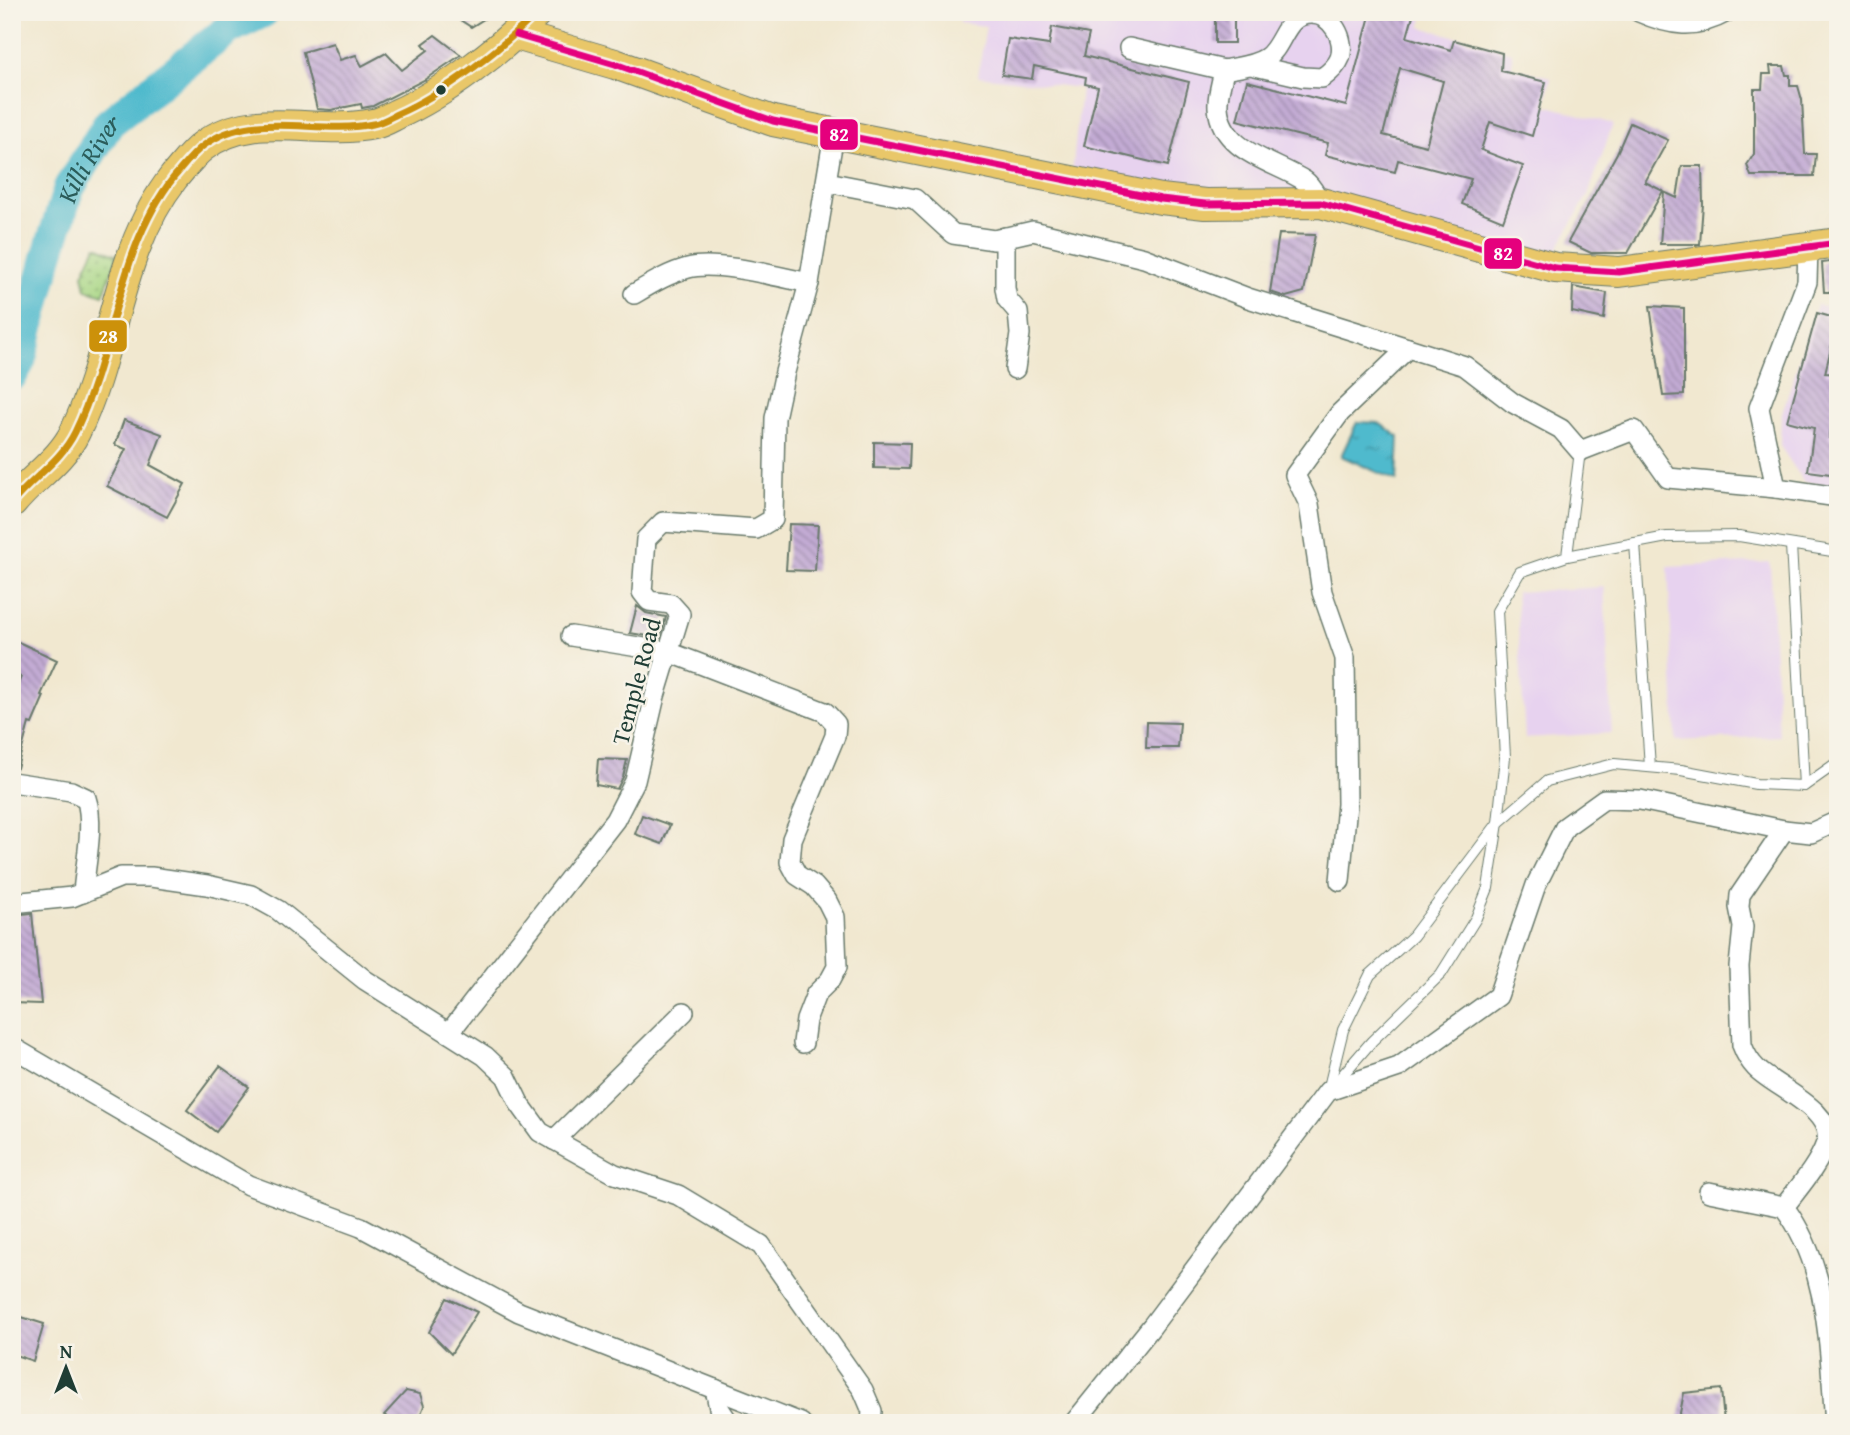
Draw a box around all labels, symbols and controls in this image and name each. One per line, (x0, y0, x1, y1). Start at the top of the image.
unlabelled marker (434, 83, 448, 97)
water label: Killi River (46, 102, 128, 208)
line badge: 82 (819, 118, 859, 151)
text: 82 (829, 120, 849, 148)
line badge: 82 (1483, 237, 1523, 270)
text: 82 (1493, 239, 1513, 267)
line badge: 28 (88, 319, 128, 353)
text: 28 (98, 322, 118, 350)
street label: Temple Road (602, 614, 670, 748)
north arrow (32, 1334, 102, 1404)
text: N (60, 1337, 73, 1365)

